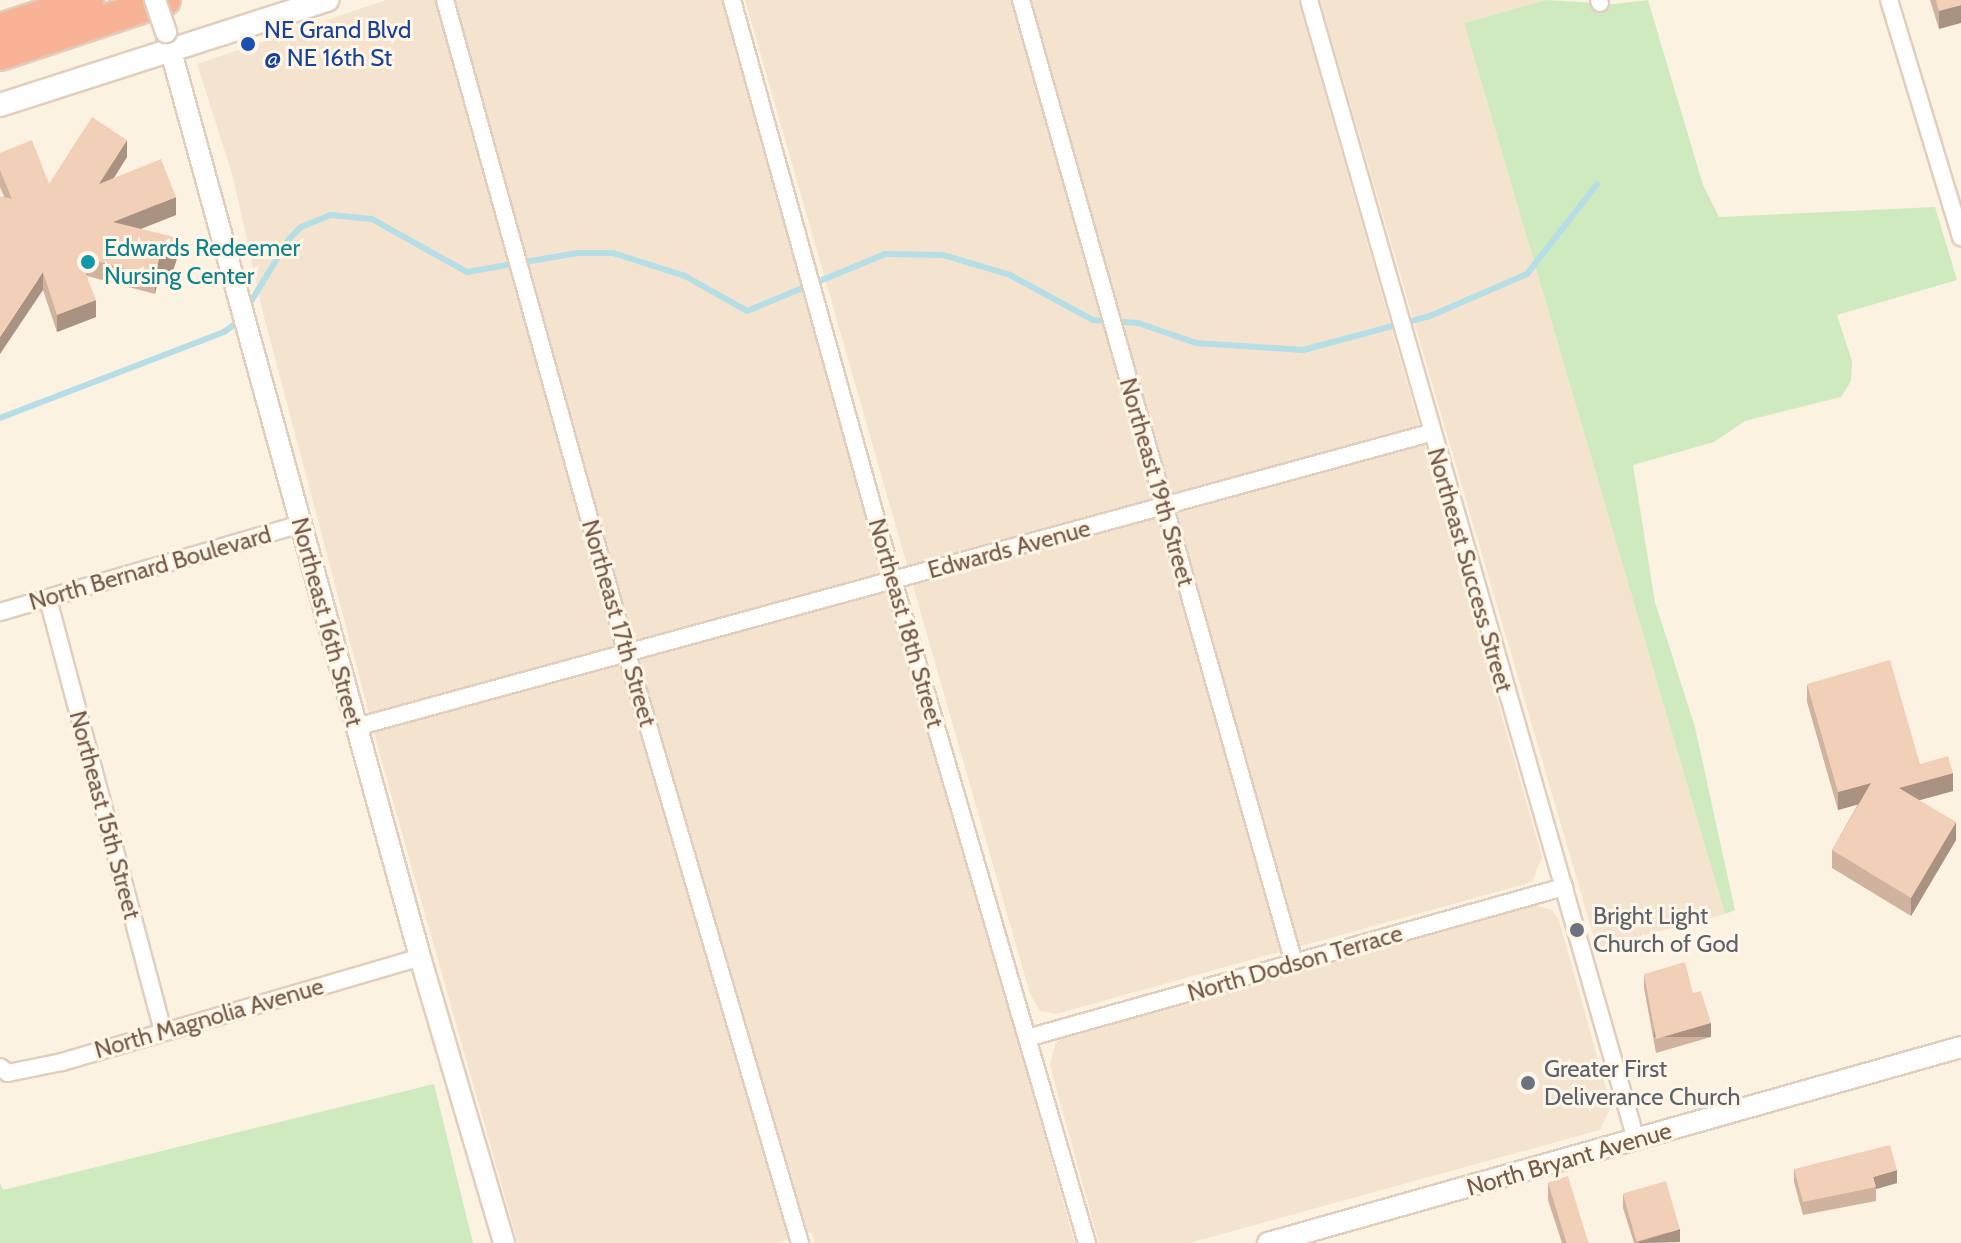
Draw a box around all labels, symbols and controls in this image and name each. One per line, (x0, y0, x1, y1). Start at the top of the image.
place label: NE Grand Blvd @ NE 16th St (264, 16, 411, 72)
marker: NE Grand Blvd @ NE 16th St (239, 35, 257, 53)
place label: Edwards Redeemer Nursing Center (104, 234, 300, 290)
marker: Edwards Redeemer Nursing Center (79, 253, 97, 271)
street label: Northeast 19th Street (1113, 375, 1201, 589)
street label: Northeast Success Street (1421, 445, 1519, 695)
street label: Edwards Avenue (925, 513, 1093, 585)
street label: Northeast 16th Street (285, 514, 369, 730)
street label: Northeast 18th Street (862, 515, 950, 731)
street label: Northeast 17th Street (576, 516, 662, 730)
street label: North Bernard Boulevard (26, 520, 274, 616)
street label: Northeast 15th Street (63, 708, 147, 922)
place label: Bright Light Church of God (1593, 902, 1739, 958)
street label: North Dodson Terrace (1184, 919, 1406, 1007)
marker: Bright Light Church of God (1568, 921, 1586, 939)
street label: North Magnolia Avenue (91, 971, 327, 1065)
place label: Greater First Deliverance Church (1544, 1055, 1741, 1111)
marker: Greater First Deliverance Church (1519, 1074, 1537, 1092)
street label: North Bryant Avenue (1463, 1116, 1675, 1202)

